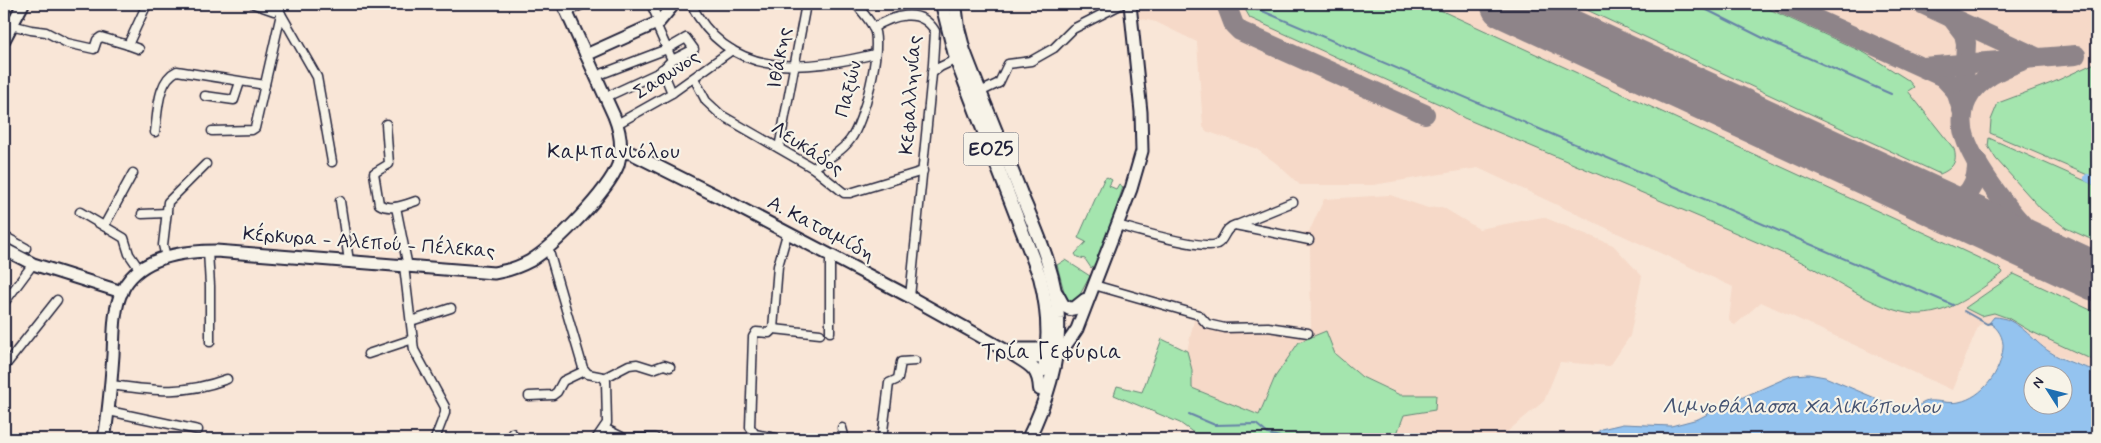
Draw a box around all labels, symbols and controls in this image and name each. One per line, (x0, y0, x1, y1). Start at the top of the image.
street label: Ιθάκης (761, 25, 799, 91)
street label: Κεφαλληνίας (893, 34, 929, 156)
street label: Σασωνος (629, 43, 705, 106)
street label: Παξών (829, 58, 869, 120)
street label: Λευκάδος (765, 115, 849, 183)
road number: ΕΟ25 (964, 132, 1018, 166)
district label: Καμπανιόλου (547, 138, 681, 166)
street label: Α. Κατσιμίδη (763, 189, 879, 269)
street label: Κέρκυρα - Αλεπού - Πέλεκας (242, 221, 496, 265)
district label: Τρία Γεφύρια (982, 338, 1122, 366)
north arrow (2024, 366, 2074, 416)
text: N (2028, 374, 2048, 392)
water label: Λιμνοθάλασσα Χαλικιόπουλου (1662, 393, 1941, 421)

